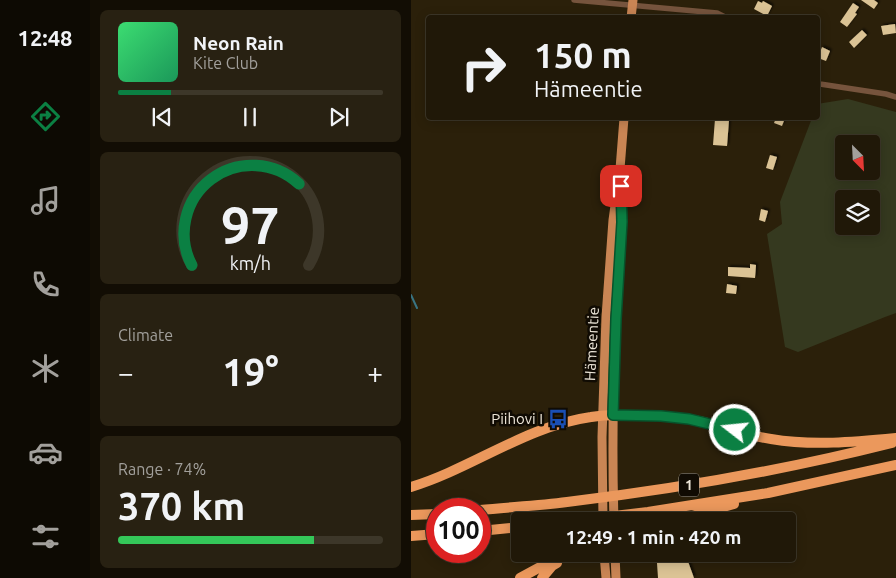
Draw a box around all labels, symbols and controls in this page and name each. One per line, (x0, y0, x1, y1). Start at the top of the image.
text: 12:48 (17, 25, 73, 50)
text: Neon Rain (193, 32, 284, 54)
icon: right (451, 35, 516, 100)
text: 150 m (534, 35, 632, 75)
text: Kite Club (193, 54, 258, 72)
text: Hämeentie (534, 76, 643, 101)
icon: directions (28, 99, 63, 134)
icon: previous (148, 103, 176, 131)
icon: pause (236, 103, 264, 131)
icon: next (325, 103, 353, 131)
north arrow (835, 135, 880, 180)
map controls (835, 135, 880, 235)
pin (600, 165, 642, 207)
icon: arrive (607, 172, 635, 200)
icon: music (28, 183, 63, 218)
button: layers (835, 190, 880, 235)
text: 97 (221, 196, 280, 254)
text: km/h (230, 253, 271, 273)
icon: phone (28, 267, 63, 302)
street label: Hämeentie (581, 307, 602, 381)
text: Climate (118, 326, 173, 344)
icon: climate (28, 351, 63, 386)
text: 19° (222, 351, 279, 393)
text: − (118, 357, 134, 388)
text: + (367, 357, 383, 388)
position arrow (708, 403, 760, 455)
bus stop icon: Piihovi I (547, 408, 569, 430)
place label: Piihovi I (491, 410, 543, 427)
icon: car (28, 435, 63, 470)
text: Range · 74% (118, 460, 206, 478)
road number: 1 (679, 474, 699, 496)
text: 370 km (118, 485, 245, 527)
speed limit sign: 100 (426, 498, 491, 563)
icon: filters (28, 519, 63, 554)
text: 12:49 · 1 min · 420 m (566, 526, 741, 548)

